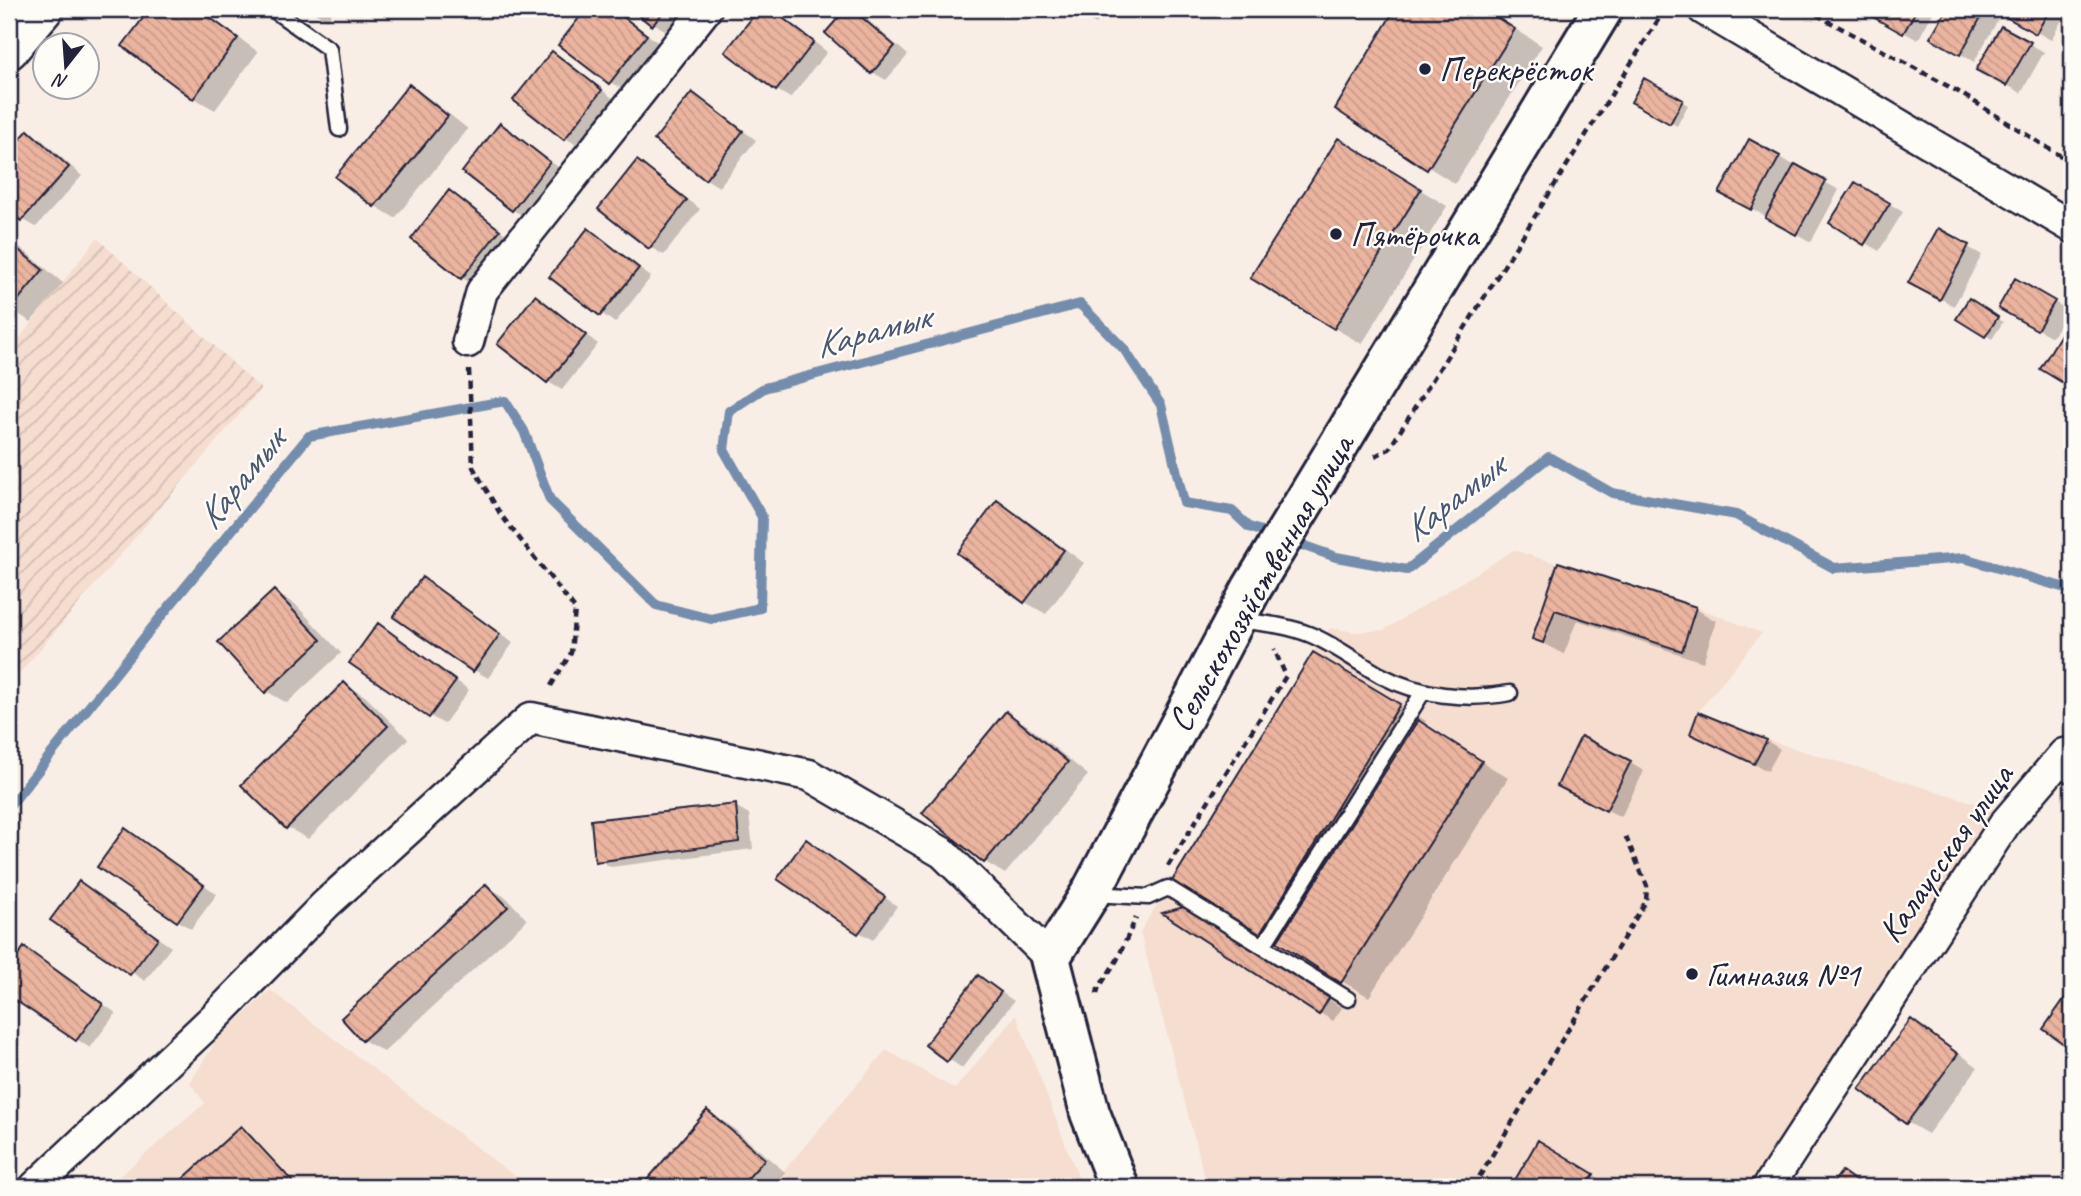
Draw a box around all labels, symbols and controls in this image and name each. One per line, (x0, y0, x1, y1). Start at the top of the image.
north arrow (32, 32, 102, 102)
place label: Перекрёсток (1439, 47, 1595, 92)
marker: Перекрёсток (1417, 61, 1433, 77)
text: N (49, 67, 70, 94)
place label: Пятёрочка (1350, 212, 1480, 257)
marker: Пятёрочка (1328, 226, 1344, 242)
water label: Карамык (810, 291, 941, 368)
water label: Карамык (185, 413, 299, 538)
street label: Сельскохозяйственная улица (1157, 424, 1365, 740)
water label: Карамык (1393, 439, 1519, 552)
street label: Калаусская улица (1868, 754, 2024, 951)
place label: Гимназия №1 (1706, 952, 1863, 997)
marker: Гимназия №1 (1684, 966, 1700, 982)

